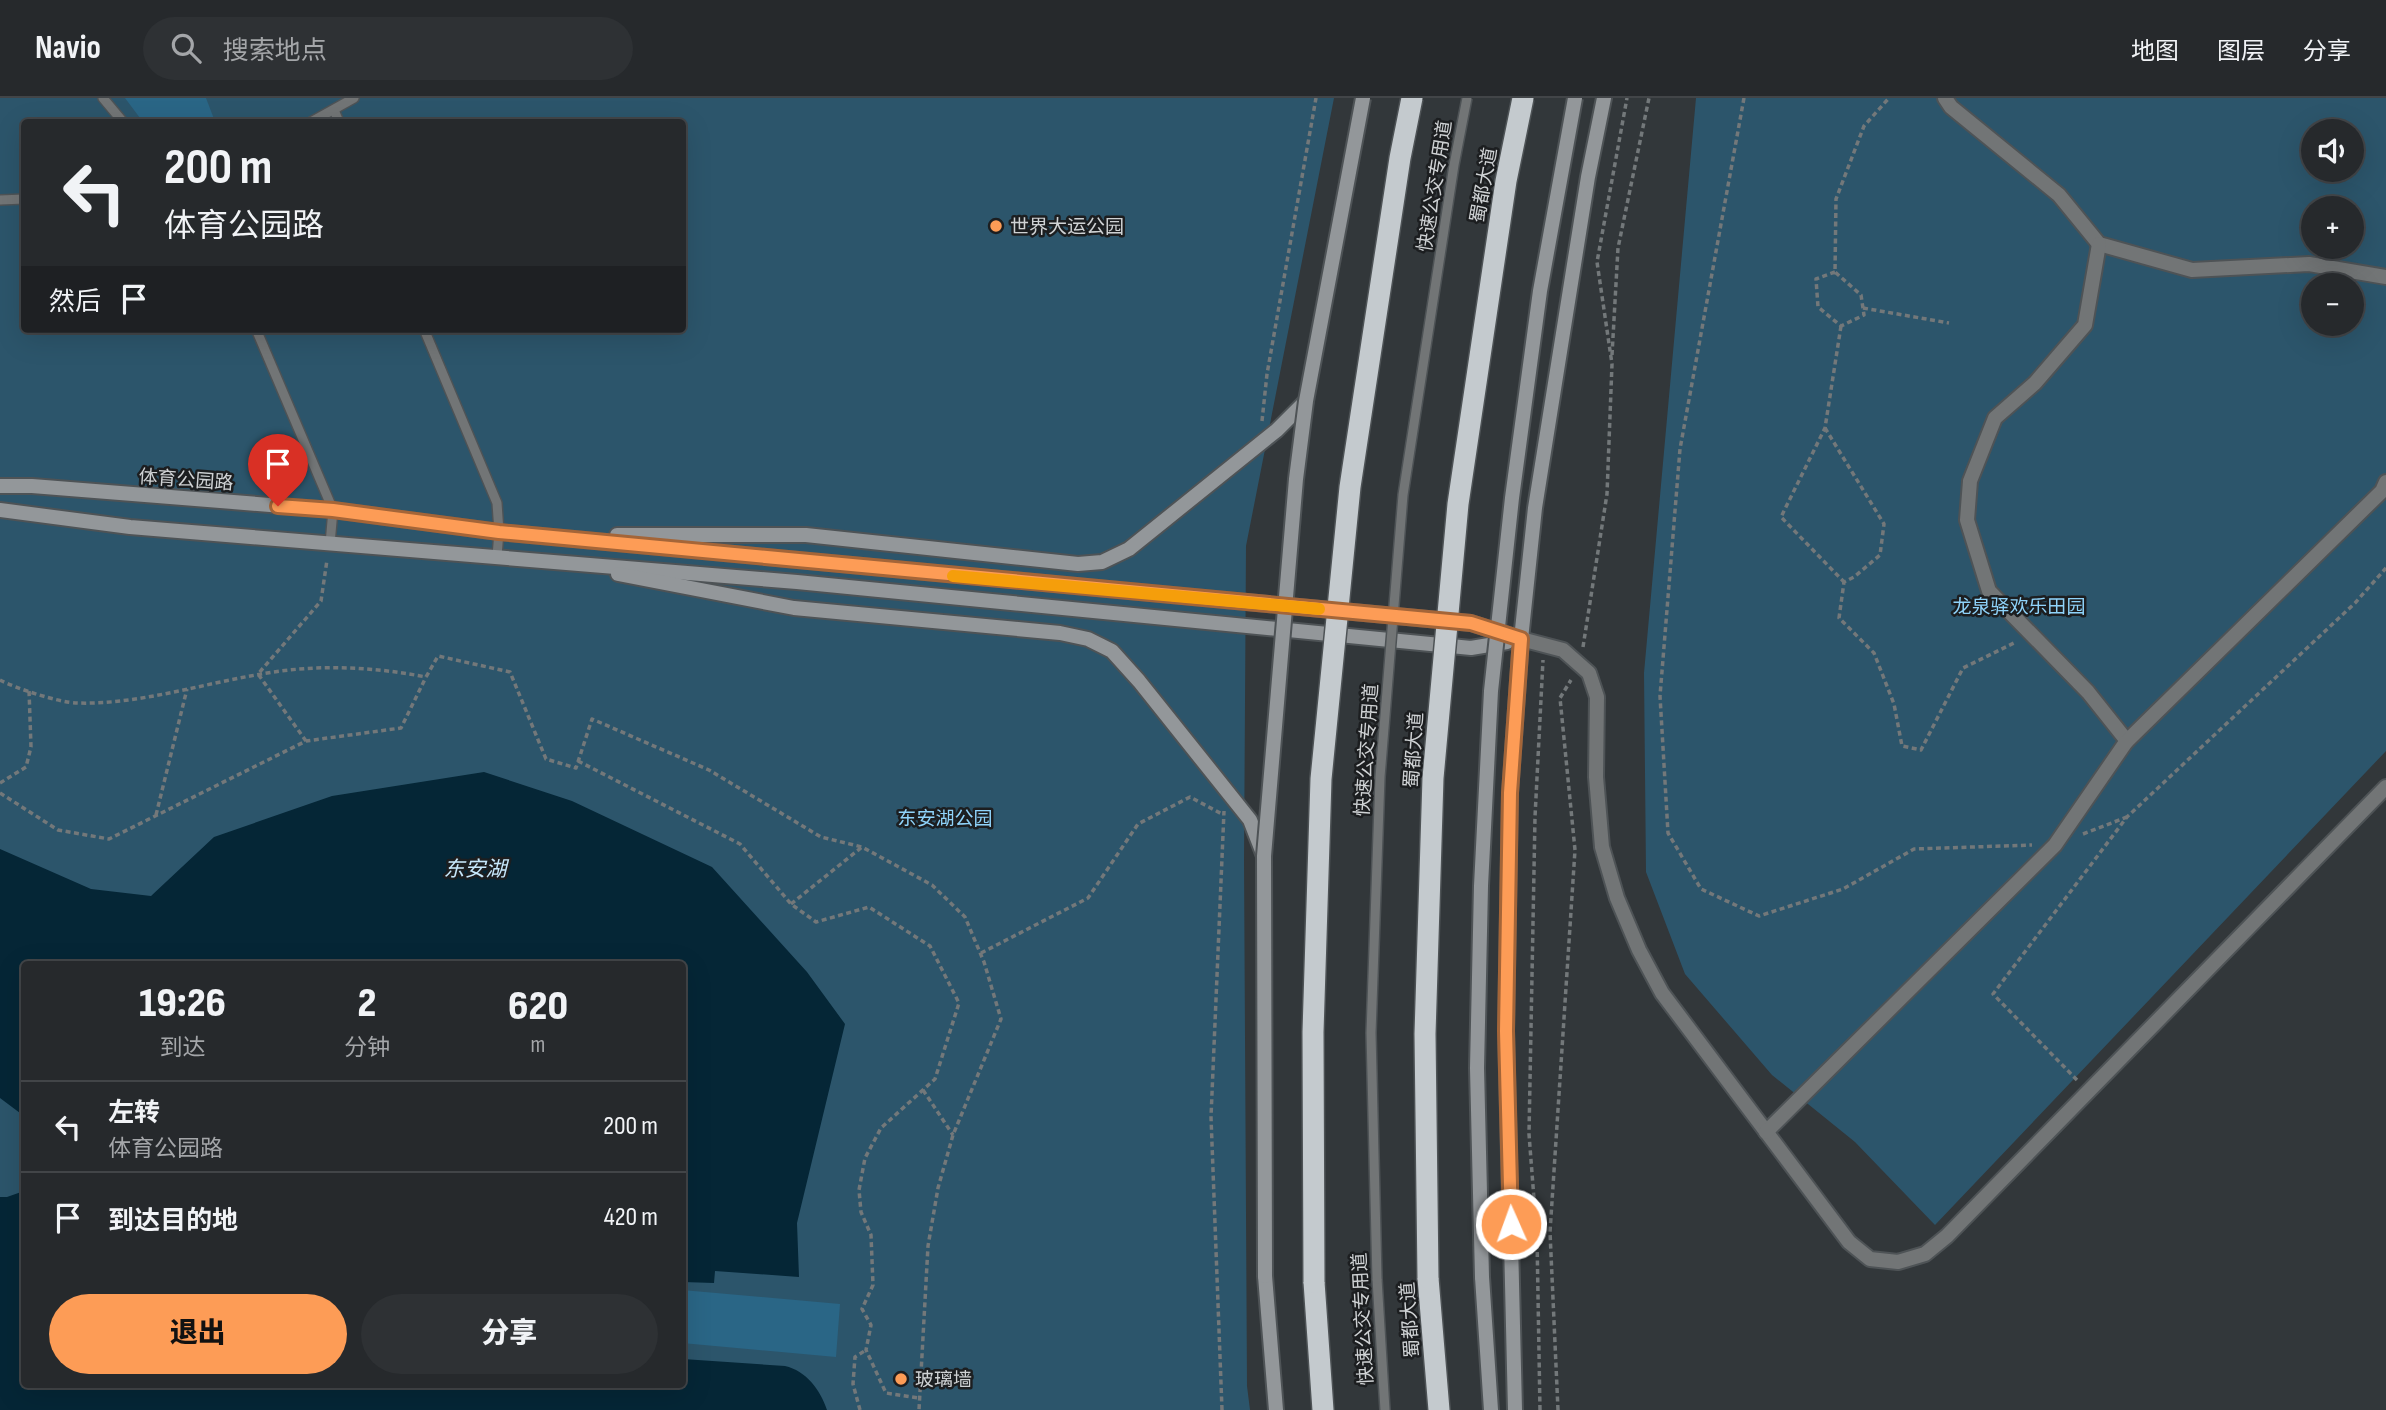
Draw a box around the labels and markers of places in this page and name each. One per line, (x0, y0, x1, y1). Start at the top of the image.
place label: 世界大运公园 (1010, 216, 1124, 239)
marker: 世界大运公园 (988, 218, 1004, 234)
pin (248, 434, 308, 506)
place label: 玻璃墙 (915, 1369, 972, 1392)
marker: 玻璃墙 (893, 1371, 909, 1387)

